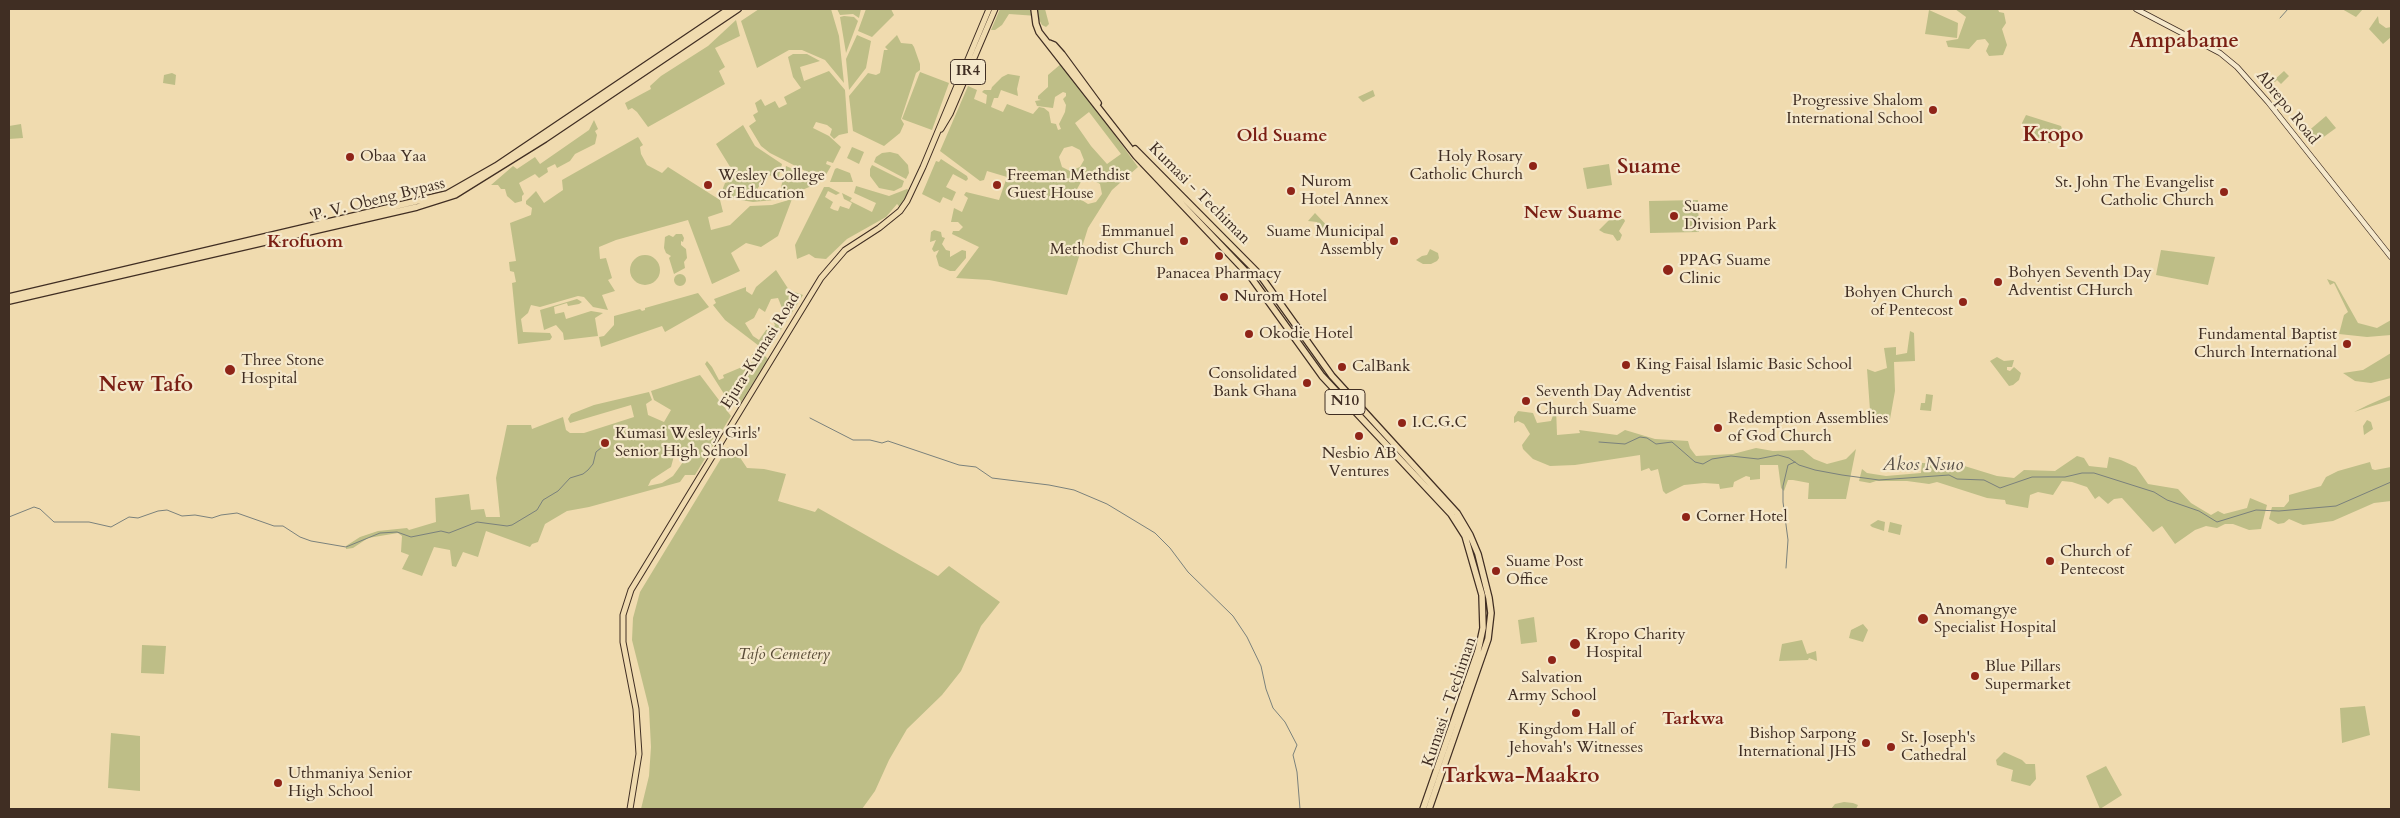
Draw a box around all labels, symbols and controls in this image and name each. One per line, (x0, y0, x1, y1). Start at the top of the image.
district label: Ampabame (2129, 29, 2239, 55)
road number: IR4 (950, 60, 986, 84)
street label: Abrepo Road (2251, 67, 2323, 149)
place label: Progressive Shalom International School (1786, 91, 1923, 129)
marker: Progressive Shalom International School (1927, 104, 1939, 116)
district label: Kropo (2022, 123, 2084, 149)
district label: Old Suame (1237, 126, 1327, 148)
street label: Kumasi - Techiman (1144, 139, 1254, 249)
place label: Obaa Yaa (360, 147, 426, 167)
place label: Holy Rosary Catholic Church (1409, 147, 1523, 185)
marker: Obaa Yaa (344, 151, 356, 163)
district label: Suame (1617, 155, 1681, 181)
marker: Holy Rosary Catholic Church (1527, 160, 1539, 172)
place label: Wesley College of Education (718, 166, 825, 204)
place label: Freeman Methdist Guest House (1007, 166, 1130, 204)
place label: Nurom Hotel Annex (1301, 172, 1388, 210)
place label: St. John The Evangelist Catholic Church (2055, 173, 2214, 211)
street label: P. V. Obeng Bypass (311, 174, 447, 226)
marker: Wesley College of Education (702, 179, 714, 191)
marker: Freeman Methdist Guest House (991, 179, 1003, 191)
marker: Nurom Hotel Annex (1285, 185, 1297, 197)
marker: St. John The Evangelist Catholic Church (2218, 186, 2230, 198)
place label: Suame Division Park (1684, 197, 1777, 235)
district label: New Suame (1524, 203, 1622, 225)
marker: Suame Division Park (1668, 210, 1680, 222)
place label: Emmanuel Methodist Church (1050, 222, 1174, 260)
place label: Suame Municipal Assembly (1266, 222, 1384, 260)
district label: Krofuom (267, 232, 343, 254)
marker: Emmanuel Methodist Church (1178, 235, 1190, 247)
marker: Suame Municipal Assembly (1388, 235, 1400, 247)
marker: Panacea Pharmacy (1213, 250, 1225, 262)
place label: PPAG Suame Clinic (1679, 251, 1771, 289)
marker: PPAG Suame Clinic (1661, 263, 1675, 277)
place label: Bohyen Seventh Day Adventist CHurch (2008, 263, 2152, 301)
place label: Panacea Pharmacy (1156, 264, 1282, 284)
marker: Bohyen Seventh Day Adventist CHurch (1992, 276, 2004, 288)
place label: Bohyen Church of Pentecost (1844, 283, 1953, 321)
place label: Nurom Hotel (1234, 287, 1327, 307)
street label: Ejura-Kumasi Road (717, 289, 805, 413)
marker: Nurom Hotel (1218, 291, 1230, 303)
marker: Bohyen Church of Pentecost (1957, 296, 1969, 308)
place label: Okodie Hotel (1259, 324, 1353, 344)
place label: Fundamental Baptist Church International (2194, 325, 2337, 363)
marker: Okodie Hotel (1243, 328, 1255, 340)
marker: Fundamental Baptist Church International (2341, 338, 2353, 350)
place label: Three Stone Hospital (241, 351, 324, 389)
place label: King Faisal Islamic Basic School (1636, 355, 1852, 375)
place label: CalBank (1352, 357, 1411, 377)
marker: King Faisal Islamic Basic School (1620, 359, 1632, 371)
marker: CalBank (1336, 361, 1348, 373)
marker: Three Stone Hospital (223, 363, 237, 377)
place label: Consolidated Bank Ghana (1208, 364, 1297, 402)
district label: New Tafo (99, 373, 193, 399)
marker: Consolidated Bank Ghana (1301, 377, 1313, 389)
place label: Seventh Day Adventist Church Suame (1536, 382, 1691, 420)
road number: N10 (1325, 390, 1365, 414)
marker: Seventh Day Adventist Church Suame (1520, 395, 1532, 407)
place label: Redemption Assemblies of God Church (1728, 409, 1888, 447)
place label: I.C.G.C (1412, 413, 1467, 433)
marker: I.C.G.C (1396, 417, 1408, 429)
marker: Redemption Assemblies of God Church (1712, 422, 1724, 434)
place label: Kumasi Wesley Girls' Senior High School (615, 424, 761, 462)
marker: Nesbio AB Ventures (1353, 430, 1365, 442)
marker: Kumasi Wesley Girls' Senior High School (599, 437, 611, 449)
place label: Nesbio AB Ventures (1322, 444, 1396, 482)
water label: Akos Nsuo (1883, 455, 1963, 477)
place label: Corner Hotel (1696, 507, 1788, 527)
marker: Corner Hotel (1680, 511, 1692, 523)
place label: Church of Pentecost (2060, 542, 2130, 580)
place label: Suame Post Office (1506, 552, 1583, 590)
marker: Church of Pentecost (2044, 555, 2056, 567)
marker: Suame Post Office (1490, 565, 1502, 577)
place label: Anomangye Specialist Hospital (1934, 600, 2056, 638)
marker: Anomangye Specialist Hospital (1916, 612, 1930, 626)
place label: Kropo Charity Hospital (1586, 625, 1686, 663)
street label: Kumasi - Techiman (1419, 635, 1481, 769)
marker: Kropo Charity Hospital (1568, 637, 1582, 651)
park label: Tafo Cemetery (738, 645, 830, 665)
marker: Salvation Army School (1546, 654, 1558, 666)
place label: Blue Pillars Supermarket (1985, 657, 2071, 695)
place label: Salvation Army School (1508, 668, 1596, 706)
marker: Blue Pillars Supermarket (1969, 670, 1981, 682)
marker: Kingdom Hall of Jehovah's Witnesses (1570, 707, 1582, 719)
district label: Tarkwa (1662, 709, 1724, 731)
place label: Kingdom Hall of Jehovah's Witnesses (1509, 720, 1643, 758)
place label: Bishop Sarpong International JHS (1738, 724, 1856, 762)
place label: St. Joseph's Cathedral (1901, 728, 1975, 766)
marker: Bishop Sarpong International JHS (1860, 737, 1872, 749)
marker: St. Joseph's Cathedral (1885, 741, 1897, 753)
place label: Uthmaniya Senior High School (288, 764, 412, 802)
district label: Tarkwa-Maakro (1442, 764, 1600, 790)
marker: Uthmaniya Senior High School (272, 777, 284, 789)

